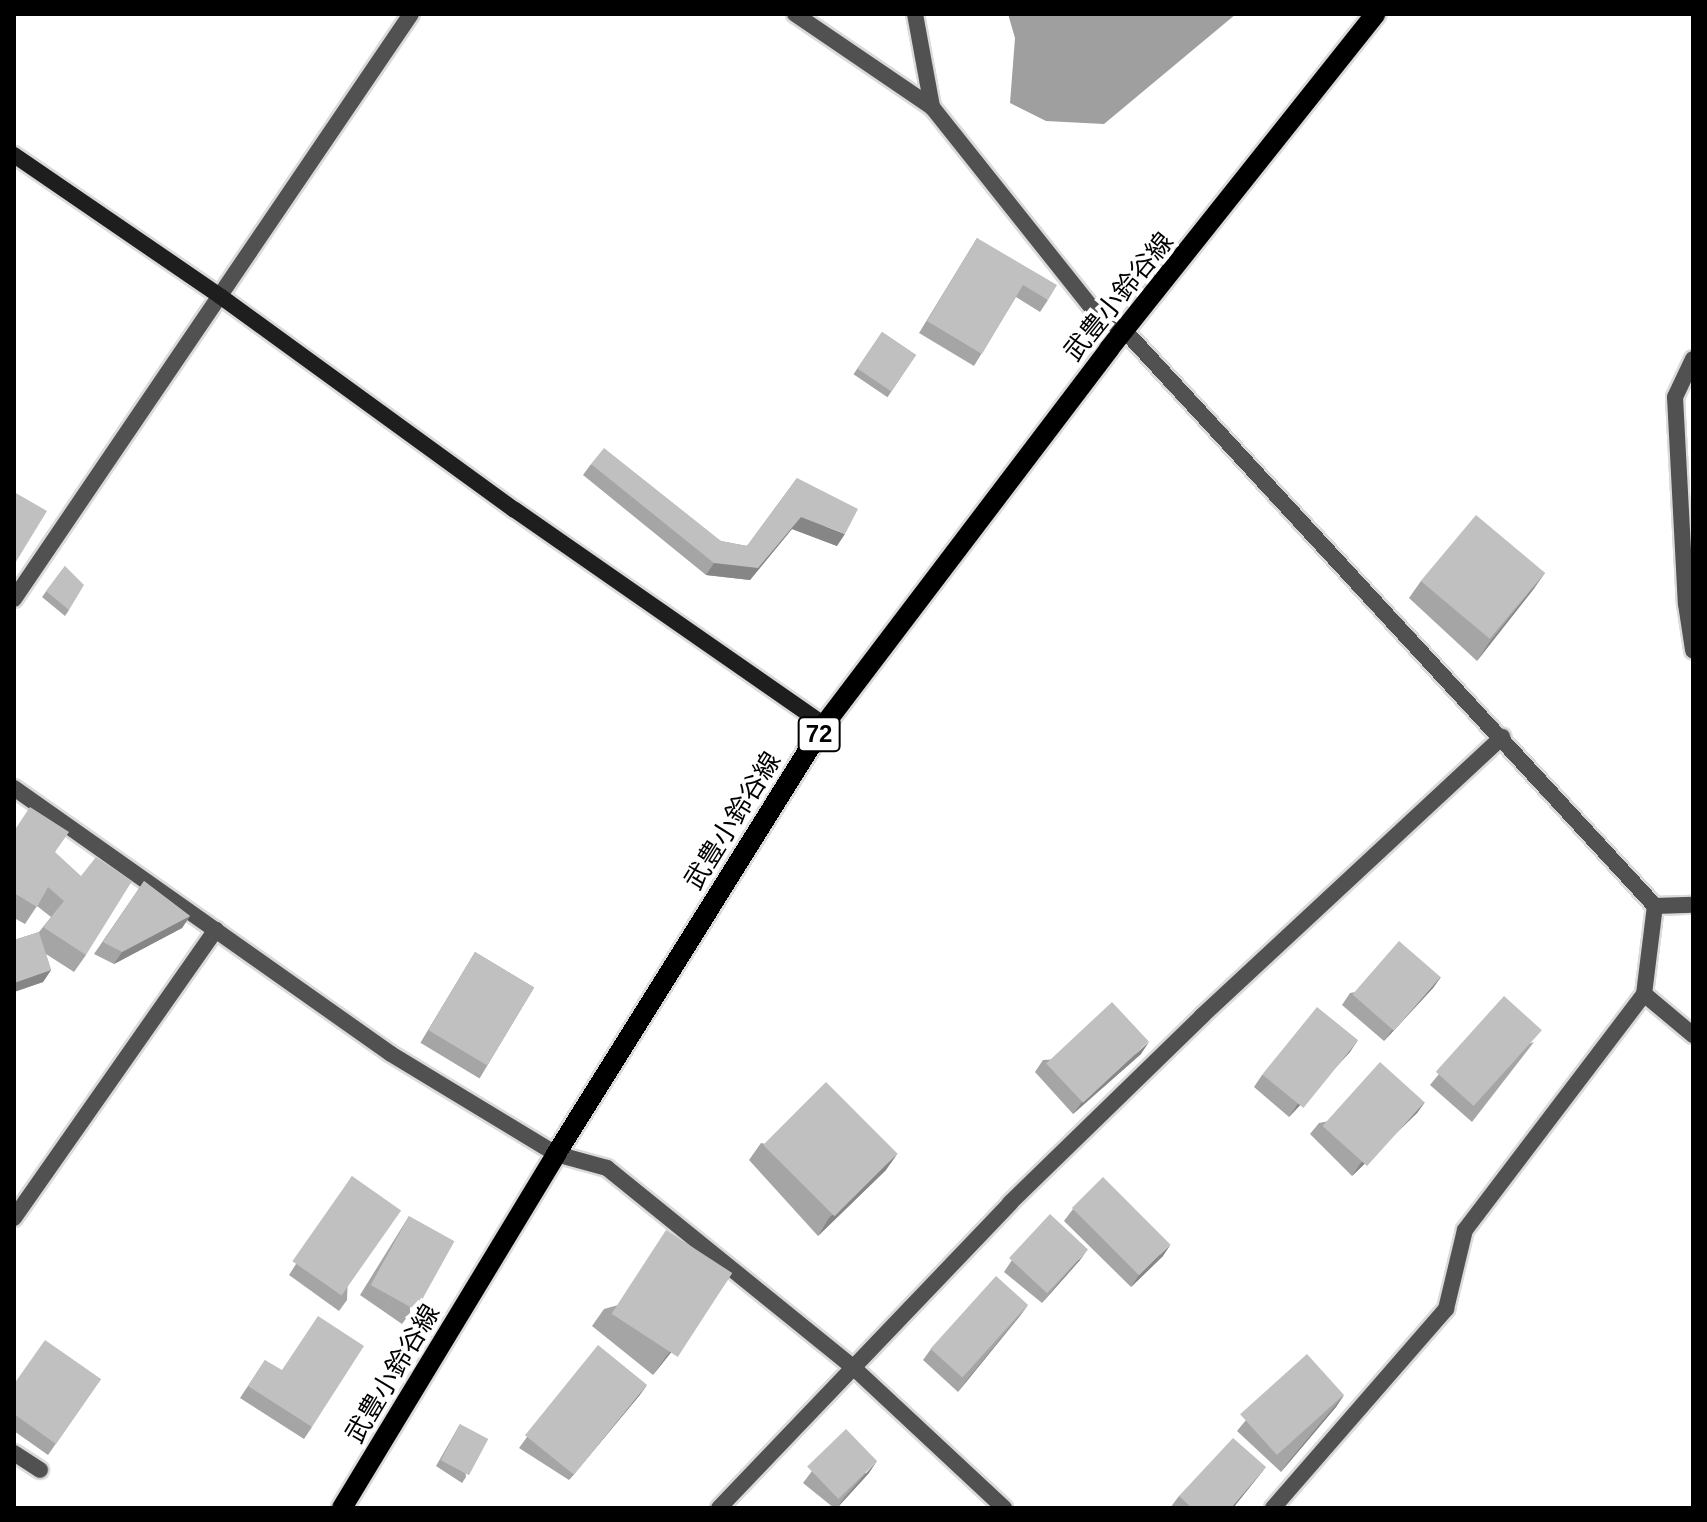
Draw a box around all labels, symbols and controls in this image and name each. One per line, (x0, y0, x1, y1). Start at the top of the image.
street label: 武豊小鈴谷線 (1058, 227, 1180, 367)
road number: 72 (797, 714, 841, 754)
street label: 武豊小鈴谷線 (678, 747, 788, 895)
street label: 武豊小鈴谷線 (339, 1299, 447, 1449)

